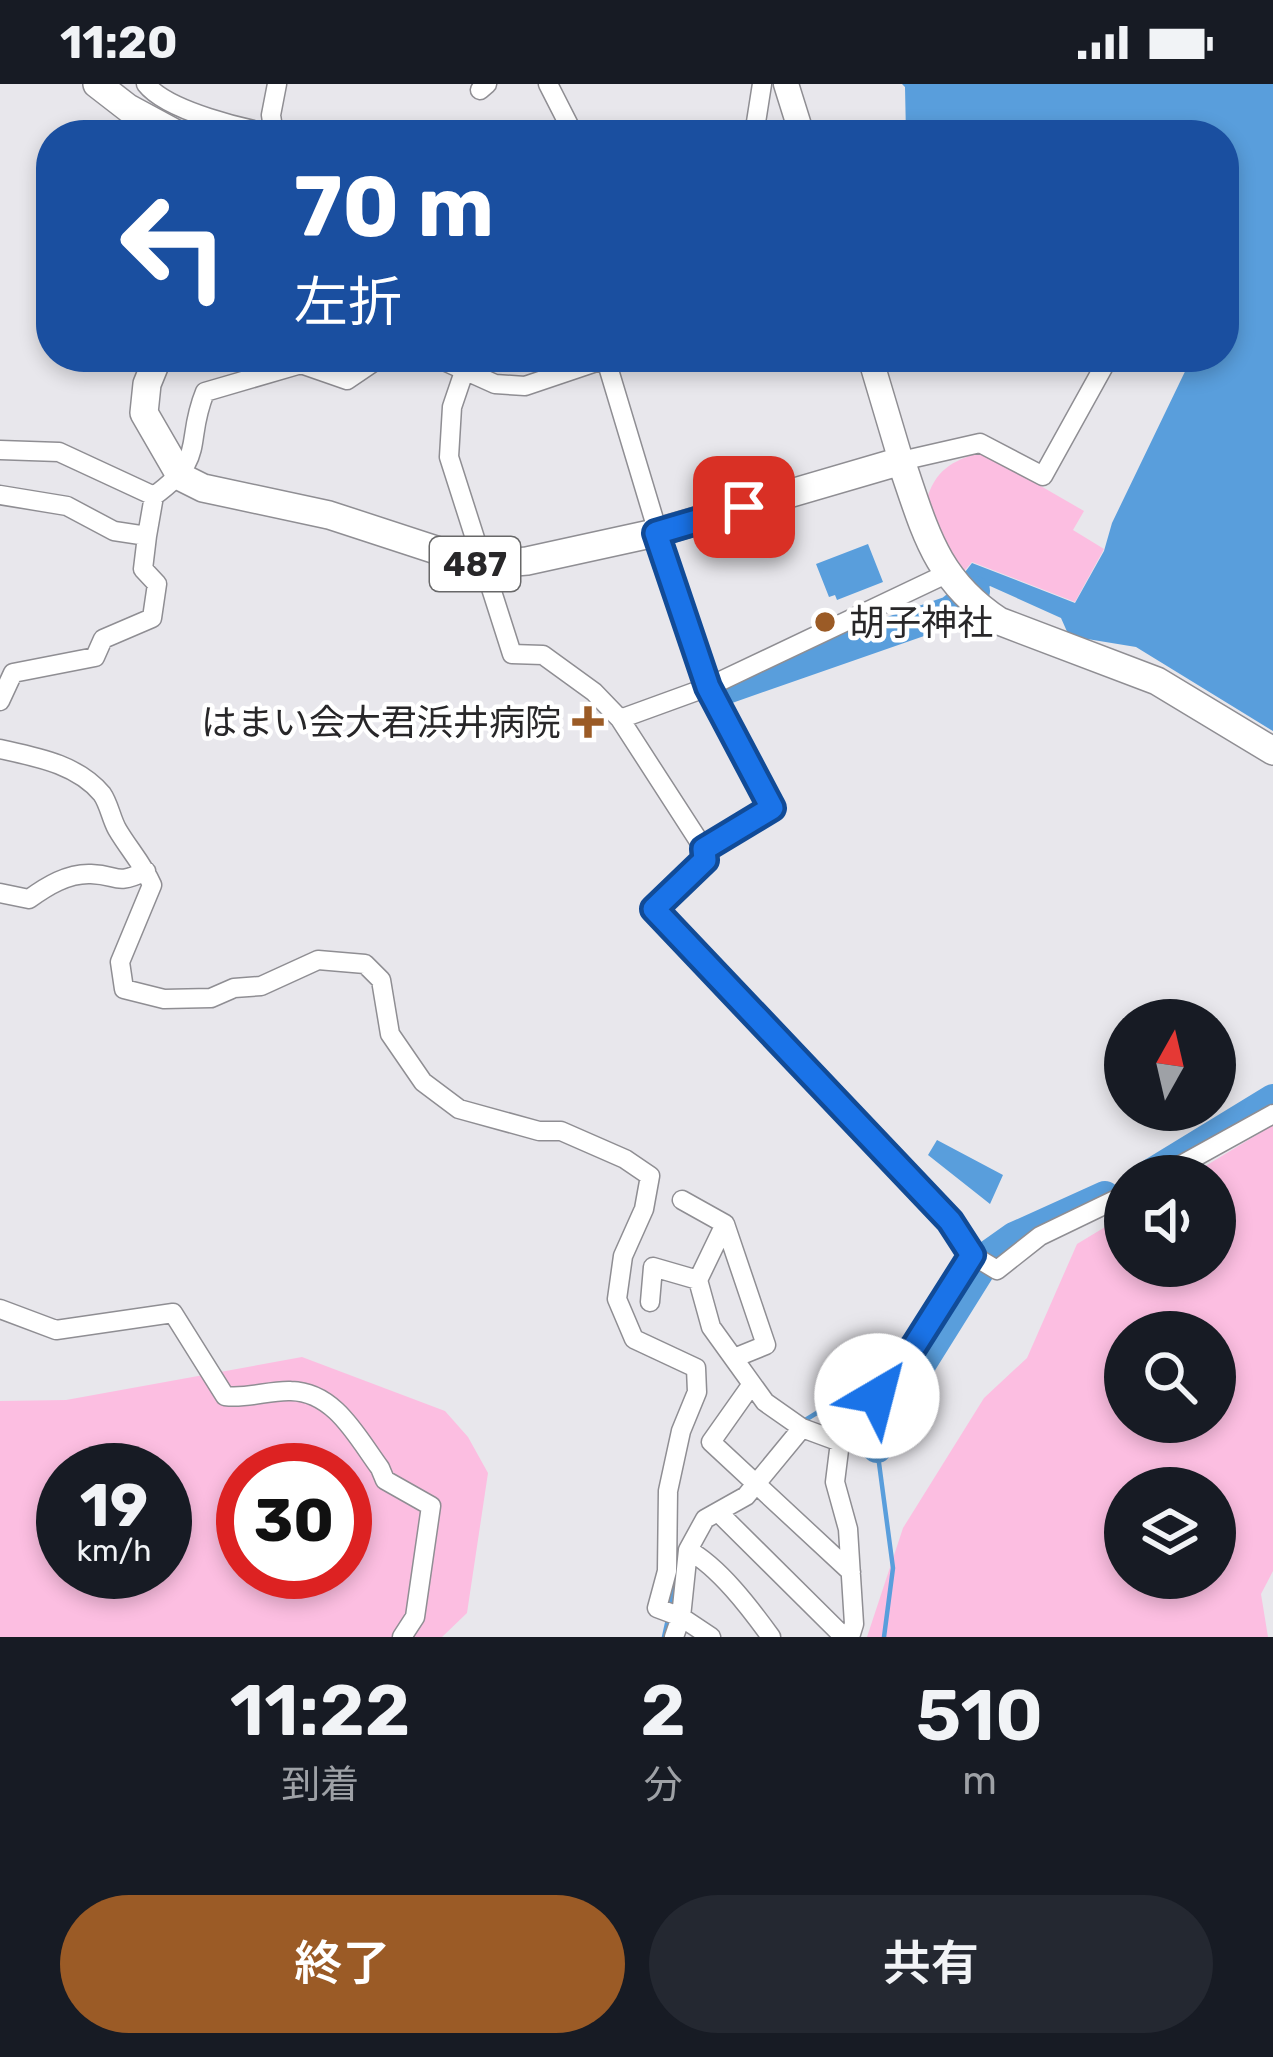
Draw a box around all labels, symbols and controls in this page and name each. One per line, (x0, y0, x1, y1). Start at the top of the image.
text: 11:20 (60, 16, 178, 69)
text: 70 m (294, 157, 494, 257)
icon: left (96, 168, 252, 324)
text: 左折 (294, 271, 402, 335)
pin (693, 456, 795, 558)
icon: arrive (711, 474, 777, 540)
road number: 487 (430, 537, 520, 591)
place label: 胡子神社 (849, 601, 993, 644)
marker: 胡子神社 (812, 609, 838, 635)
place label: はまい会大君浜井病院 (201, 701, 561, 744)
marker: はまい会大君浜井病院 (572, 706, 604, 738)
north arrow (1104, 999, 1236, 1131)
map controls (1104, 999, 1236, 1599)
button: sound (1104, 1155, 1236, 1287)
button: search (1104, 1311, 1236, 1443)
position arrow (814, 1333, 940, 1459)
speed limit sign: 30 (216, 1443, 372, 1599)
button: layers (1104, 1467, 1236, 1599)
text: 19 (80, 1470, 148, 1541)
text: km/h (77, 1533, 151, 1569)
text: 11:22 (230, 1668, 410, 1753)
text: 2 (640, 1668, 686, 1753)
text: 510 (916, 1673, 1043, 1758)
text: m (962, 1758, 997, 1804)
text: 到着 (281, 1762, 359, 1808)
text: 分 (644, 1762, 683, 1808)
button: 終了 (60, 1895, 625, 2033)
button: 共有 (649, 1895, 1213, 2033)

